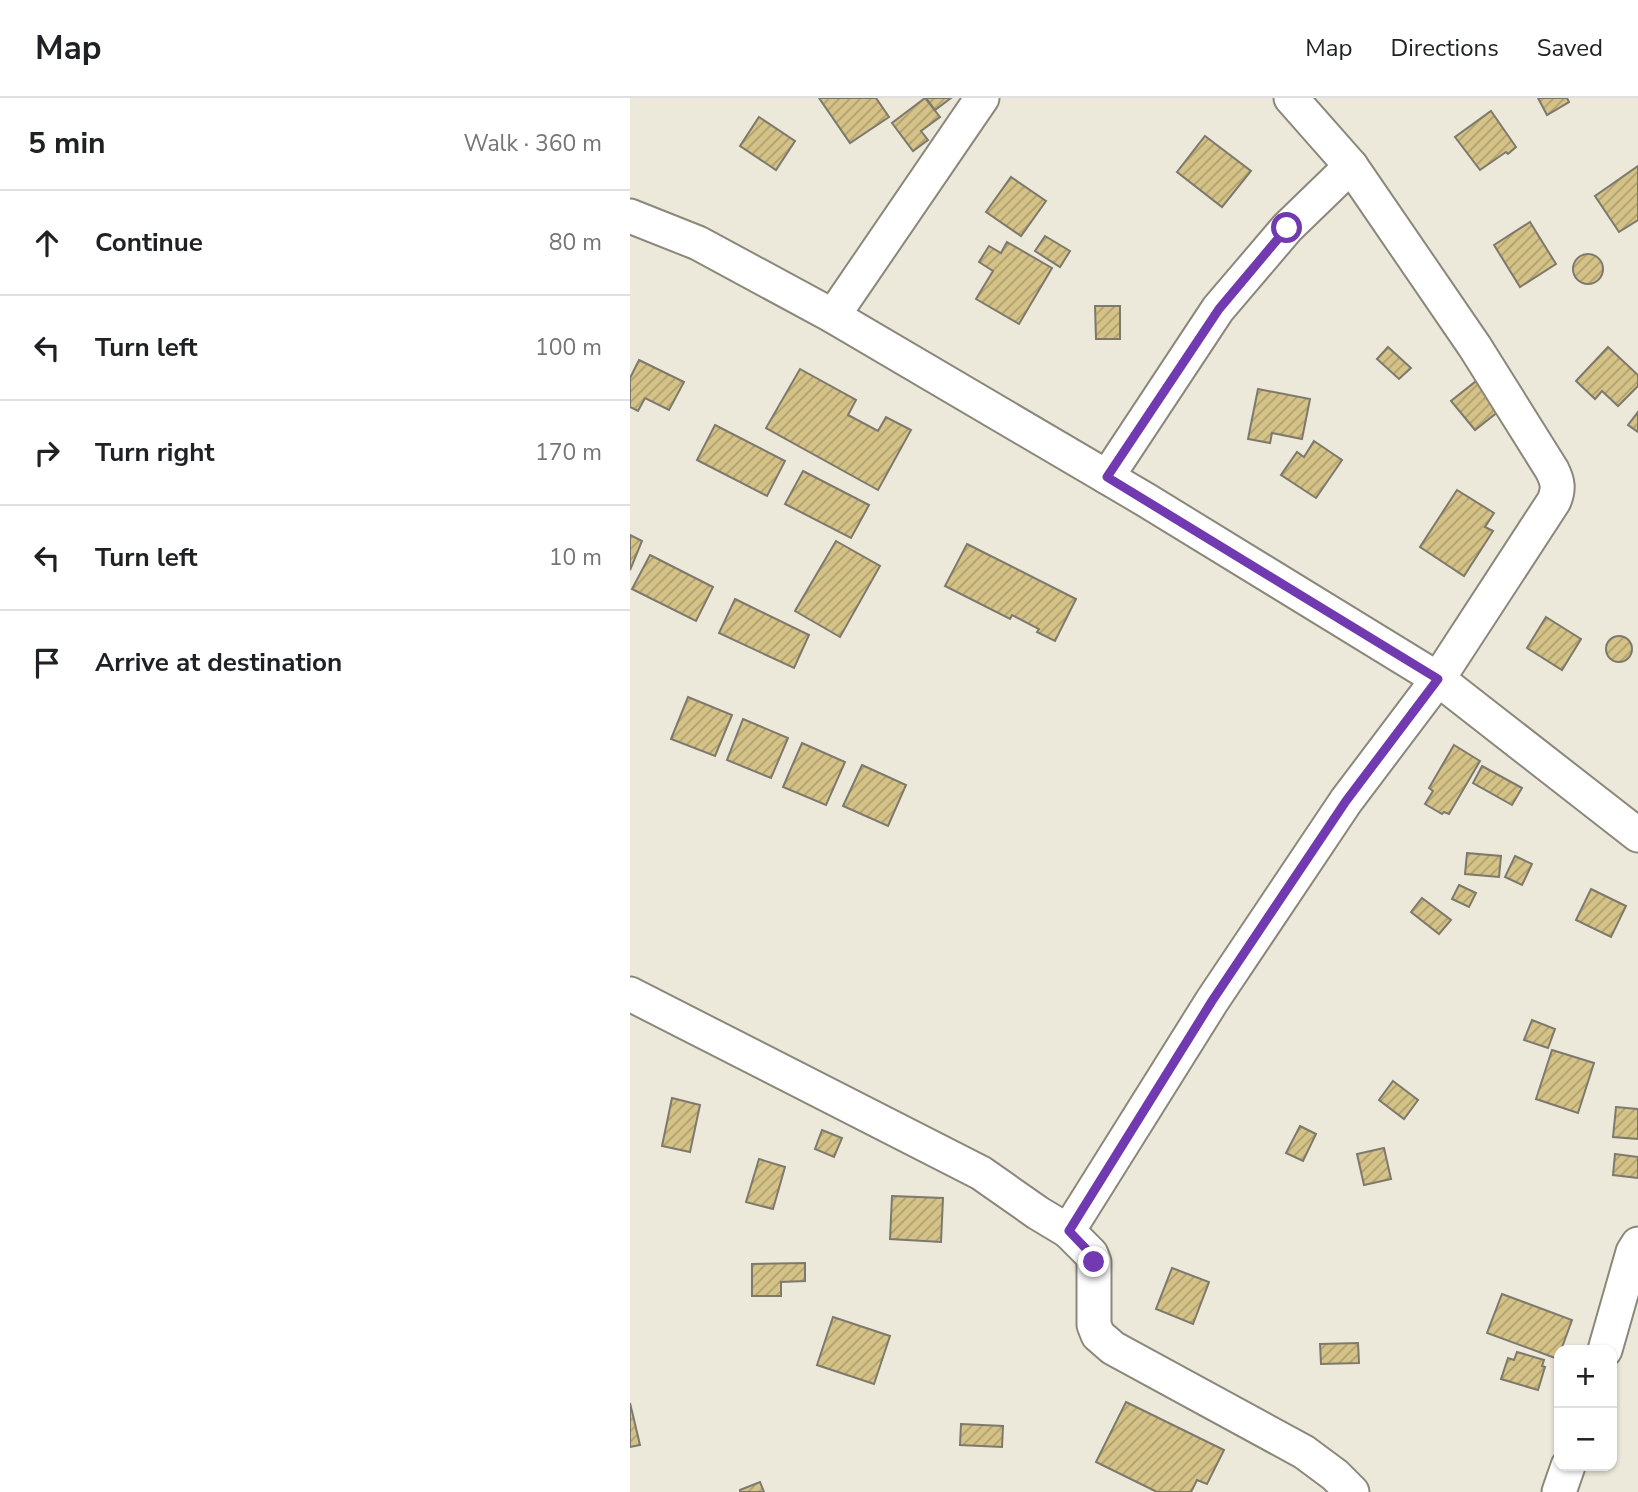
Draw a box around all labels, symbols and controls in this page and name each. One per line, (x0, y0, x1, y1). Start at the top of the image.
text: Map (35, 26, 102, 71)
text: Map (1305, 32, 1352, 64)
text: Directions (1390, 32, 1499, 64)
text: Saved (1537, 32, 1603, 64)
text: 5 min (28, 123, 106, 164)
text: Walk · 360 m (463, 128, 602, 159)
route start (1271, 212, 1302, 243)
icon: ahead (28, 224, 66, 262)
text: Continue (95, 225, 203, 260)
text: 80 m (549, 227, 602, 258)
icon: left (28, 329, 66, 367)
text: Turn left (95, 330, 198, 365)
text: 100 m (535, 332, 602, 363)
icon: right (28, 434, 66, 472)
text: Turn right (95, 435, 214, 470)
text: 170 m (535, 437, 602, 468)
icon: left (28, 539, 66, 577)
text: Turn left (95, 540, 198, 575)
text: 10 m (549, 542, 602, 573)
icon: arrive (28, 644, 66, 682)
text: Arrive at destination (95, 645, 342, 680)
route end (1078, 1246, 1109, 1277)
map controls (1554, 1345, 1617, 1471)
button: + (1554, 1345, 1617, 1408)
button: − (1554, 1408, 1617, 1471)

